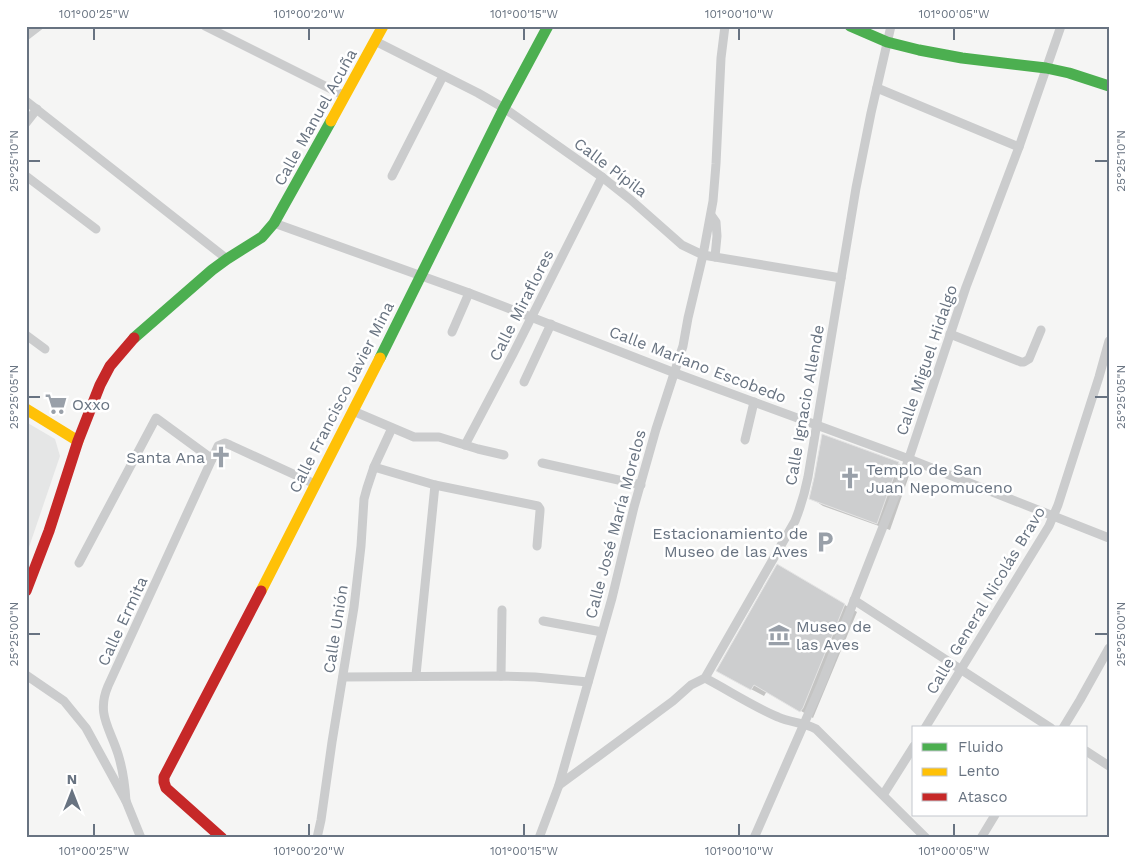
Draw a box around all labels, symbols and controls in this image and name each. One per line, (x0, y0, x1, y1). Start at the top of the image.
text: 101°00'25"W (59, 7, 130, 21)
text: 101°00'20"W (274, 7, 345, 21)
text: 101°00'15"W (490, 7, 559, 21)
text: 101°00'10"W (705, 7, 774, 21)
text: 101°00'05"W (919, 7, 990, 21)
street label: Calle Manuel Acuña (270, 46, 361, 189)
text: 25°25'10"N (7, 130, 21, 192)
text: 25°25'10"N (1114, 130, 1128, 192)
street label: Calle Pípila (570, 134, 651, 201)
street label: Calle Miraflores (485, 246, 558, 364)
street label: Calle Miguel Hidalgo (892, 282, 961, 438)
street label: Calle Francisco Javier Mina (285, 298, 398, 496)
street label: Calle Mariano Escobedo (607, 322, 789, 407)
street label: Calle Ignacio Allende (781, 323, 828, 487)
text: 25°25'05"N (7, 365, 21, 429)
text: 25°25'05"N (1114, 365, 1128, 429)
supermarket icon: Oxxo (43, 391, 69, 417)
place label: Oxxo (72, 395, 110, 414)
street label: Calle José María Morelos (581, 428, 650, 621)
church icon: Santa Ana (208, 444, 234, 470)
place label: Santa Ana (126, 448, 205, 467)
place label: Templo de San Juan Nepomuceno (866, 460, 1013, 497)
church icon: Templo de San Juan Nepomuceno (837, 465, 863, 491)
street label: Calle General Nicolás Bravo (922, 503, 1049, 698)
place label: Estacionamiento de Museo de las Aves (652, 524, 808, 561)
parking icon: Estacionamiento de Museo de las Aves (812, 529, 838, 555)
street label: Calle Ermita (93, 573, 151, 669)
street label: Calle Unión (319, 583, 352, 675)
text: 25°25'00"N (7, 602, 21, 666)
text: 25°25'00"N (1114, 602, 1128, 666)
place label: Museo de las Aves (796, 617, 871, 654)
museum icon: Museo de las Aves (766, 622, 792, 648)
legend (912, 726, 1088, 816)
text: Fluido (958, 738, 1003, 756)
text: Lento (958, 762, 1000, 780)
north arrow (48, 766, 98, 816)
text: N (67, 771, 77, 787)
text: Atasco (958, 788, 1007, 806)
text: 101°00'25"W (59, 844, 130, 858)
text: 101°00'20"W (274, 844, 345, 858)
text: 101°00'15"W (490, 844, 559, 858)
text: 101°00'10"W (705, 844, 774, 858)
text: 101°00'05"W (919, 844, 990, 858)

